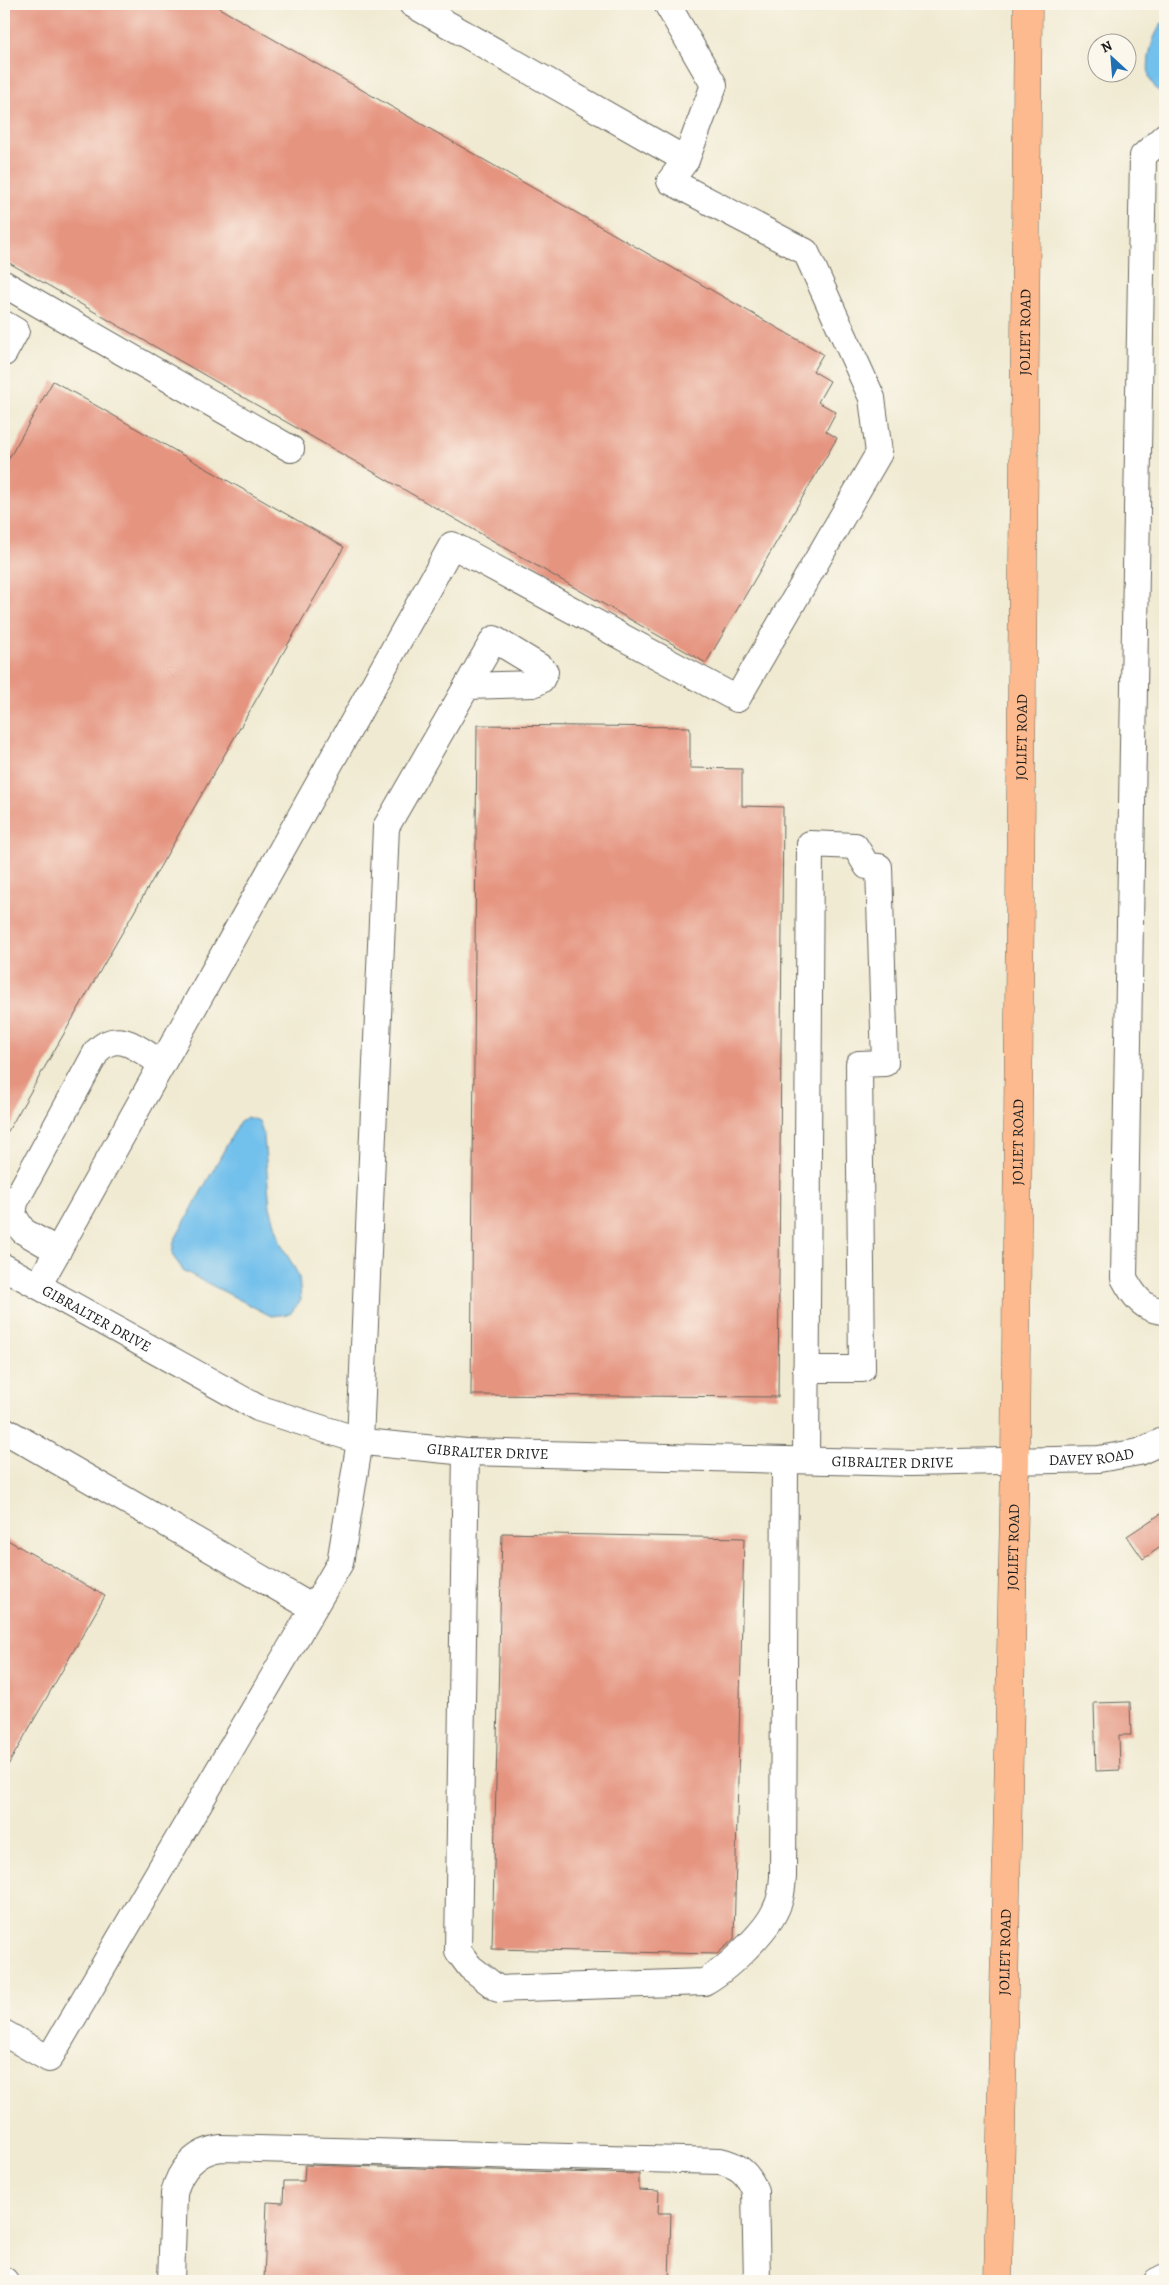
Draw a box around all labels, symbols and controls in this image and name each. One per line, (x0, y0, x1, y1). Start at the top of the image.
north arrow (1086, 32, 1136, 82)
text: N (1098, 36, 1115, 58)
street label: JOLIET ROAD (1015, 289, 1035, 376)
street label: JOLIET ROAD (1011, 694, 1032, 781)
street label: JOLIET ROAD (1007, 1099, 1028, 1186)
street label: GIBRALTER DRIVE (39, 1280, 155, 1357)
street label: GIBRALTER DRIVE (426, 1438, 549, 1464)
street label: DAVEY ROAD (1048, 1443, 1136, 1470)
street label: GIBRALTER DRIVE (831, 1451, 954, 1473)
street label: JOLIET ROAD (1002, 1504, 1024, 1591)
street label: JOLIET ROAD (994, 1909, 1016, 1996)

